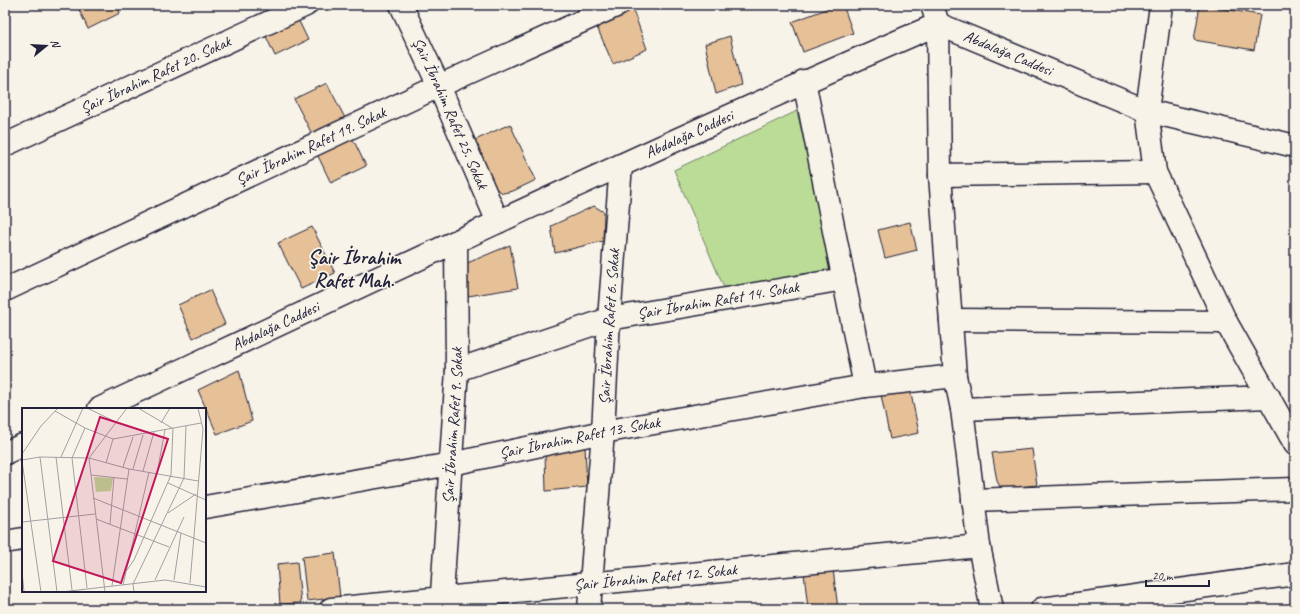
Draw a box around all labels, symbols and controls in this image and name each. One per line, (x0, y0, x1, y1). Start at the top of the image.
north arrow (26, 26, 66, 66)
street label: Abdalağa Caddesi (961, 26, 1057, 81)
street label: Şair İbrahim Rafet 20. Sokak (77, 31, 235, 119)
street label: Şair İbrahim Rafet 25. Sokak (408, 34, 493, 193)
text: N (48, 38, 64, 50)
street label: Şair İbrahim Rafet 19. Sokak (233, 102, 390, 190)
street label: Abdalağa Caddesi (642, 105, 738, 163)
district label: Şair İbrahim Rafet Mah. (308, 245, 402, 293)
street label: Şair İbrahim Rafet 6. Sokak (594, 247, 625, 405)
street label: Şair İbrahim Rafet 14. Sokak (636, 277, 802, 324)
street label: Abdalağa Caddesi (229, 296, 324, 355)
street label: Şair İbrahim Rafet 9. Sokak (438, 346, 467, 504)
inset map (22, 408, 206, 592)
street label: Şair İbrahim Rafet 13. Sokak (497, 412, 663, 464)
street label: Şair İbrahim Rafet 12. Sokak (573, 559, 739, 595)
scale bar (1146, 562, 1209, 588)
text: 20 m (1152, 568, 1174, 584)

